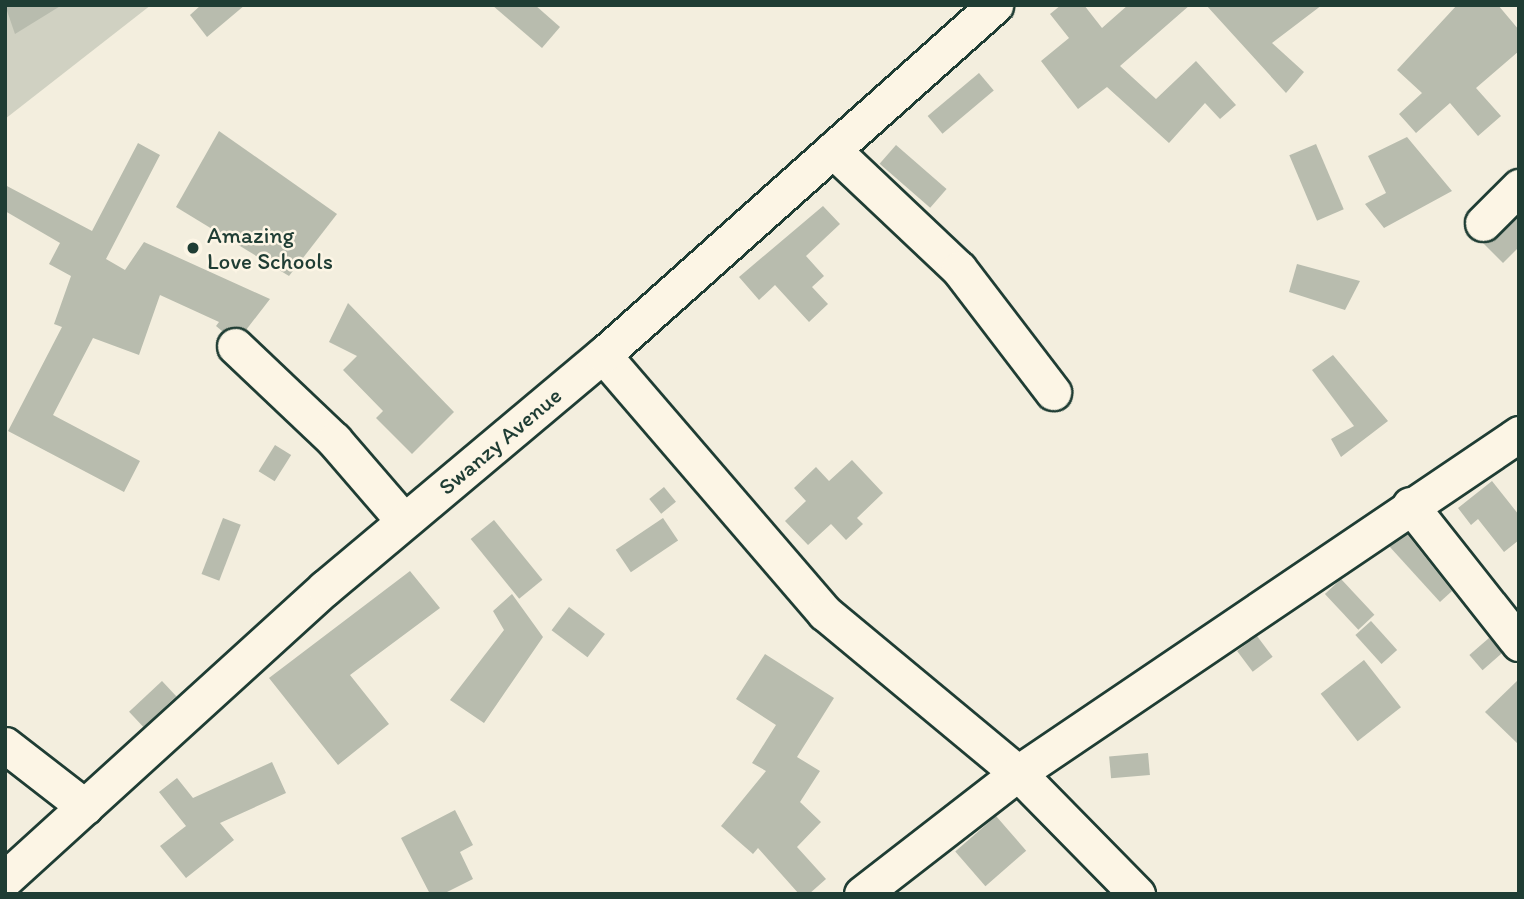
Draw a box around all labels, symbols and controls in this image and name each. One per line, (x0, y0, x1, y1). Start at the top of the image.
place label: Amazing Love Schools (207, 221, 333, 275)
marker: Amazing Love Schools (185, 240, 201, 256)
street label: Swanzy Avenue (433, 382, 567, 500)

